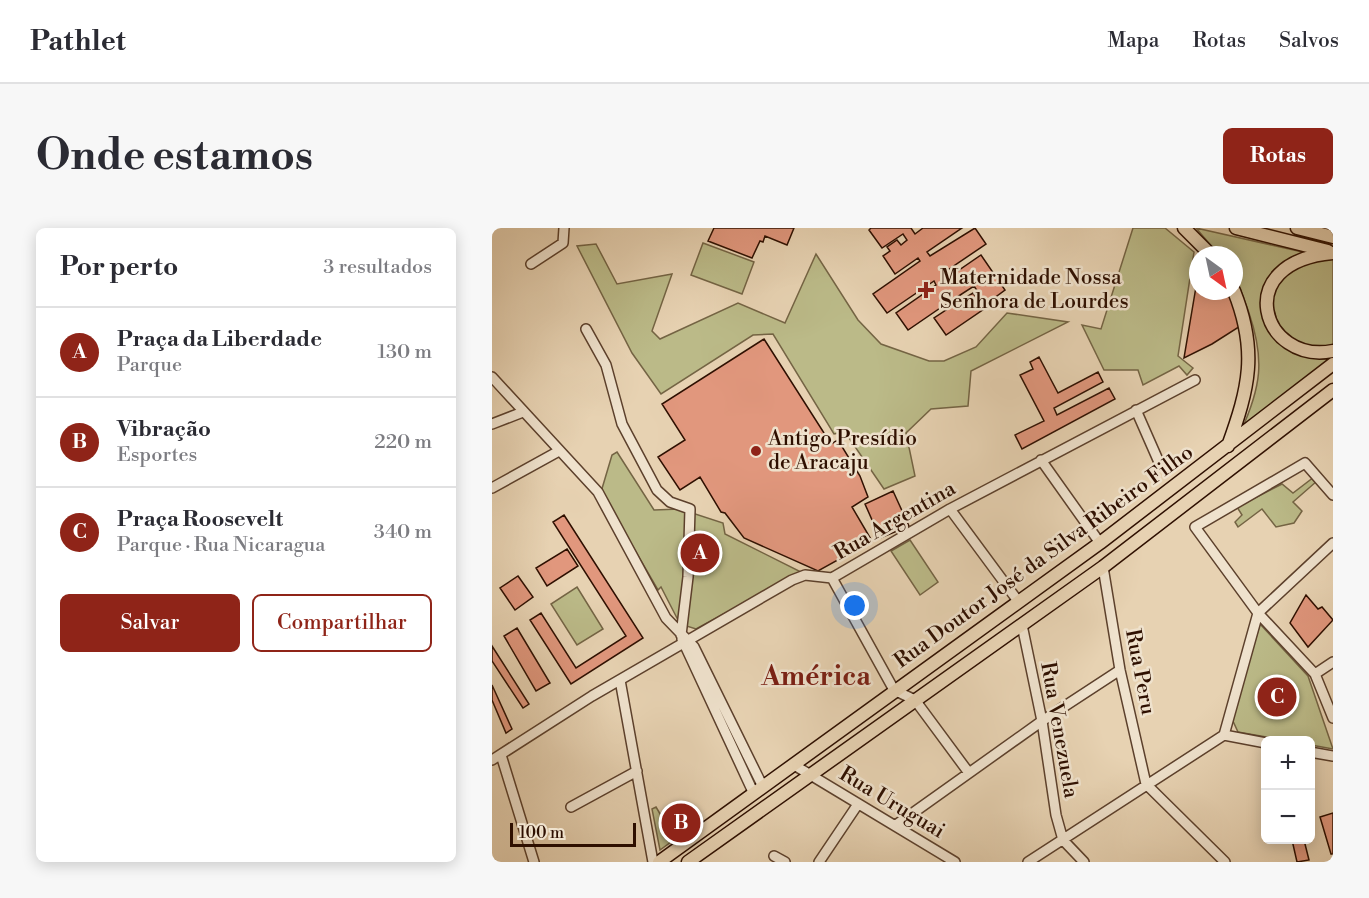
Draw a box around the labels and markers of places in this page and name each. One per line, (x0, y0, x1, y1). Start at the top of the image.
place label: Maternidade Nossa Senhora de Lourdes (940, 265, 1129, 315)
marker: Maternidade Nossa Senhora de Lourdes (917, 281, 935, 299)
place label: Antigo Presídio de Aracaju (767, 426, 917, 476)
marker: Antigo Presídio de Aracaju (749, 444, 763, 458)
pin: A (680, 530, 720, 576)
pin: C (1258, 674, 1296, 720)
pin: B (662, 800, 700, 846)

